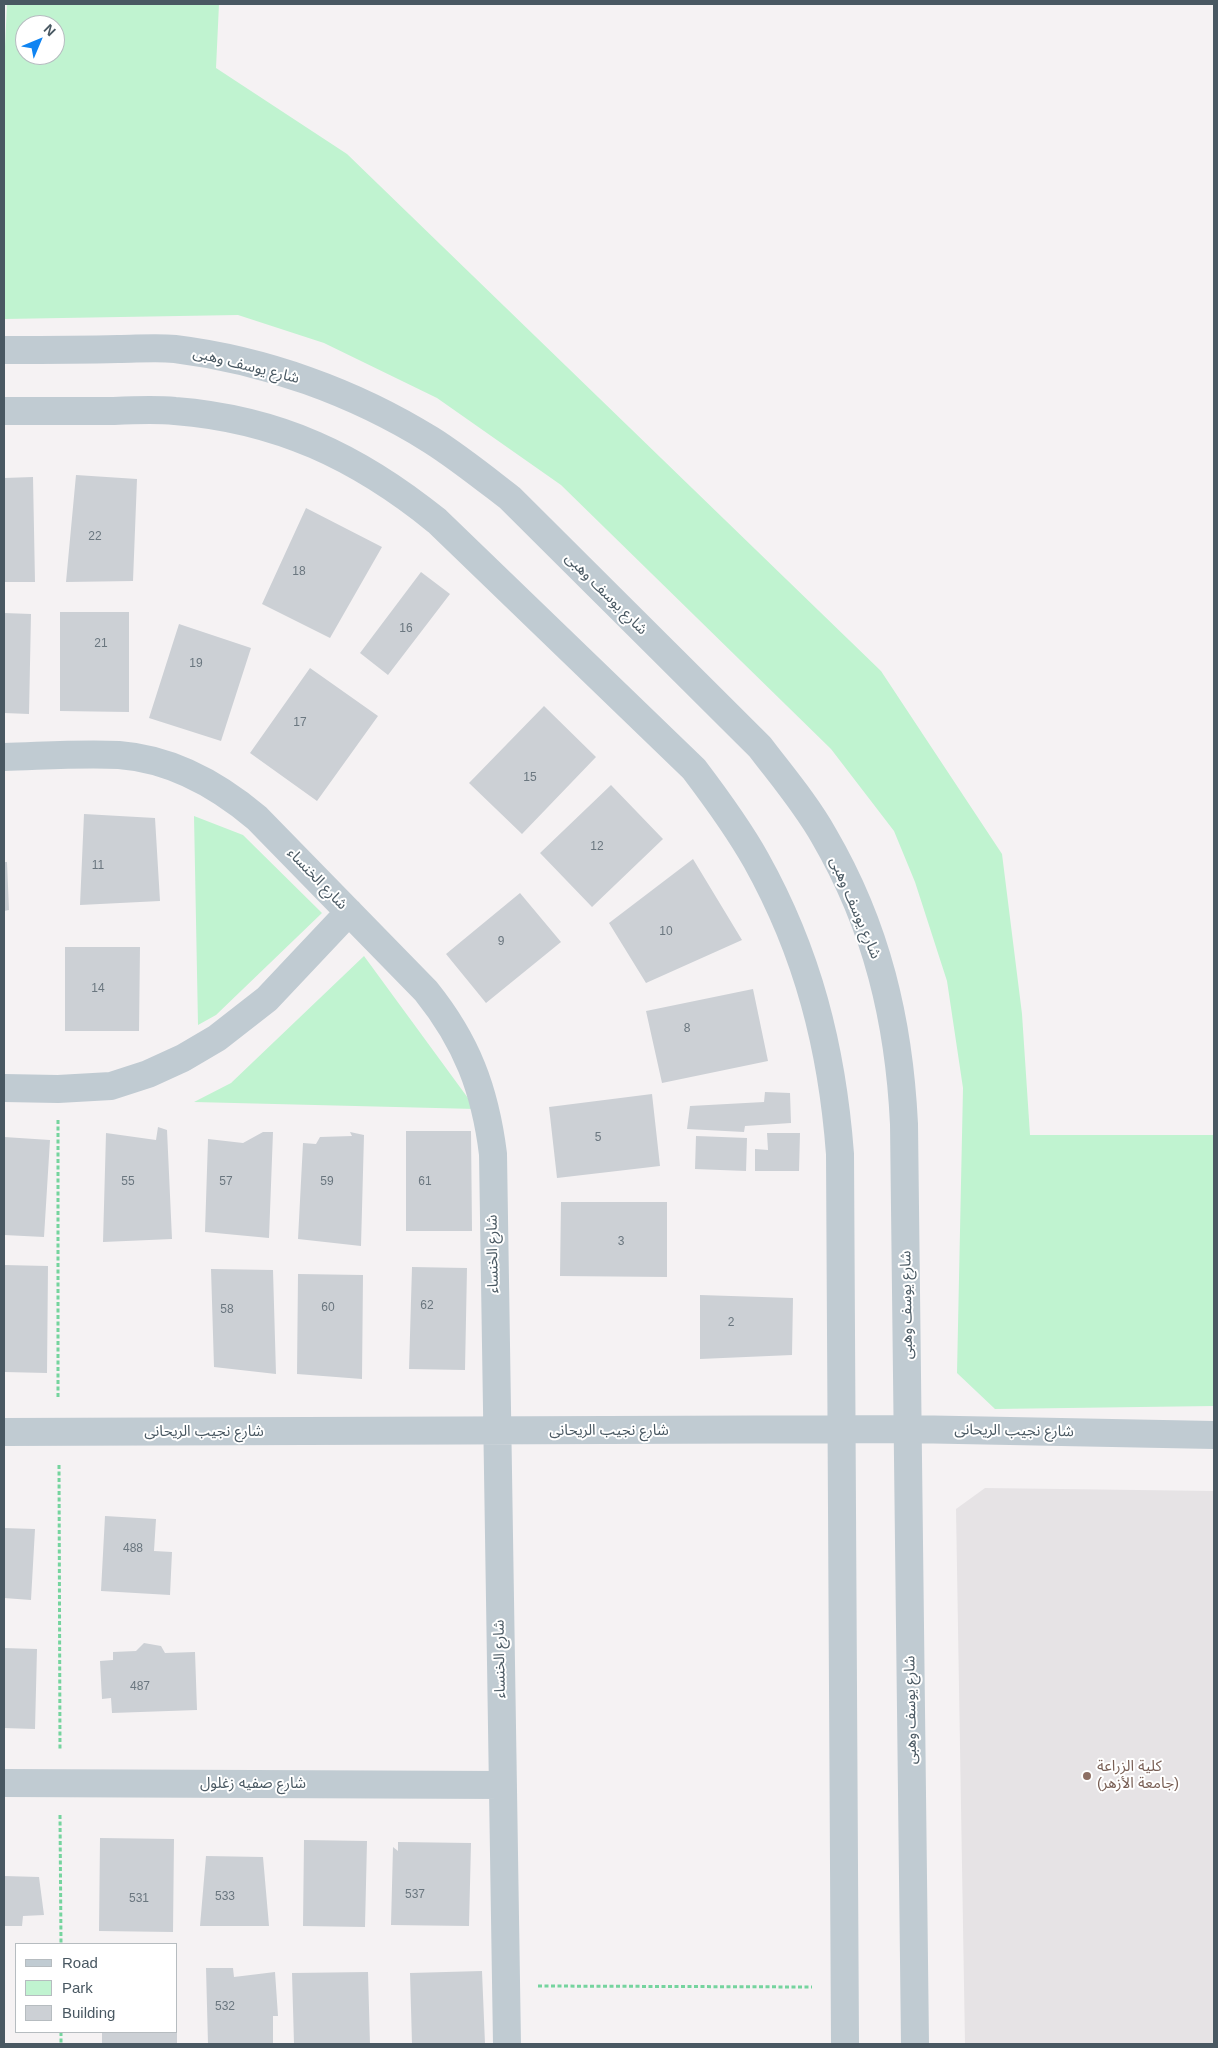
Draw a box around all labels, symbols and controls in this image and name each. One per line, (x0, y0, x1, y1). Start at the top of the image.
north arrow (15, 15, 65, 65)
text: N (41, 21, 59, 39)
street label: شارع يوسف وهبى (191, 344, 301, 388)
house number: 22 (88, 530, 102, 544)
street label: شارع يوسف وهبى (561, 549, 651, 639)
house number: 18 (292, 565, 306, 579)
house number: 16 (399, 622, 413, 636)
house number: 21 (94, 637, 108, 651)
house number: 19 (189, 657, 203, 671)
house number: 17 (293, 716, 307, 730)
house number: 15 (523, 771, 537, 785)
house number: 12 (590, 840, 604, 854)
street label: شارع الخنساء (283, 844, 351, 914)
street label: شارع يوسف وهبى (825, 854, 885, 962)
house number: 11 (92, 859, 104, 873)
house number: 10 (659, 925, 673, 939)
house number: 9 (498, 935, 504, 949)
house number: 14 (91, 982, 105, 996)
house number: 8 (684, 1022, 690, 1036)
house number: 5 (595, 1131, 601, 1145)
house number: 55 (121, 1175, 135, 1189)
house number: 57 (219, 1175, 233, 1189)
house number: 59 (320, 1175, 334, 1189)
house number: 61 (418, 1175, 432, 1189)
street label: شارع الخنساء (483, 1214, 503, 1294)
house number: 3 (618, 1235, 624, 1249)
street label: شارع يوسف وهبى (897, 1250, 917, 1360)
house number: 62 (420, 1299, 434, 1313)
house number: 60 (321, 1301, 335, 1315)
house number: 58 (220, 1303, 234, 1317)
house number: 2 (728, 1316, 734, 1330)
street label: شارع نجيب الريحانى (954, 1421, 1074, 1441)
street label: شارع نجيب الريحانى (549, 1422, 669, 1440)
street label: شارع نجيب الريحانى (144, 1423, 264, 1441)
house number: 488 (123, 1542, 143, 1556)
street label: شارع الخنساء (490, 1619, 510, 1699)
street label: شارع يوسف وهبى (901, 1655, 921, 1765)
house number: 487 (130, 1680, 150, 1694)
place label: كلية الزراعة (جامعة الأزهر) (1097, 1758, 1179, 1793)
marker: كلية الزراعة (جامعة الأزهر) (1081, 1770, 1093, 1782)
street label: شارع صفيه زغلول (200, 1775, 306, 1793)
house number: 537 (405, 1888, 425, 1902)
house number: 533 (215, 1890, 235, 1904)
house number: 531 (129, 1892, 149, 1906)
legend (15, 1943, 178, 2033)
text: Road (62, 1954, 98, 1971)
text: Park (62, 1979, 93, 1996)
house number: 532 (215, 2000, 235, 2014)
text: Building (62, 2004, 115, 2021)

